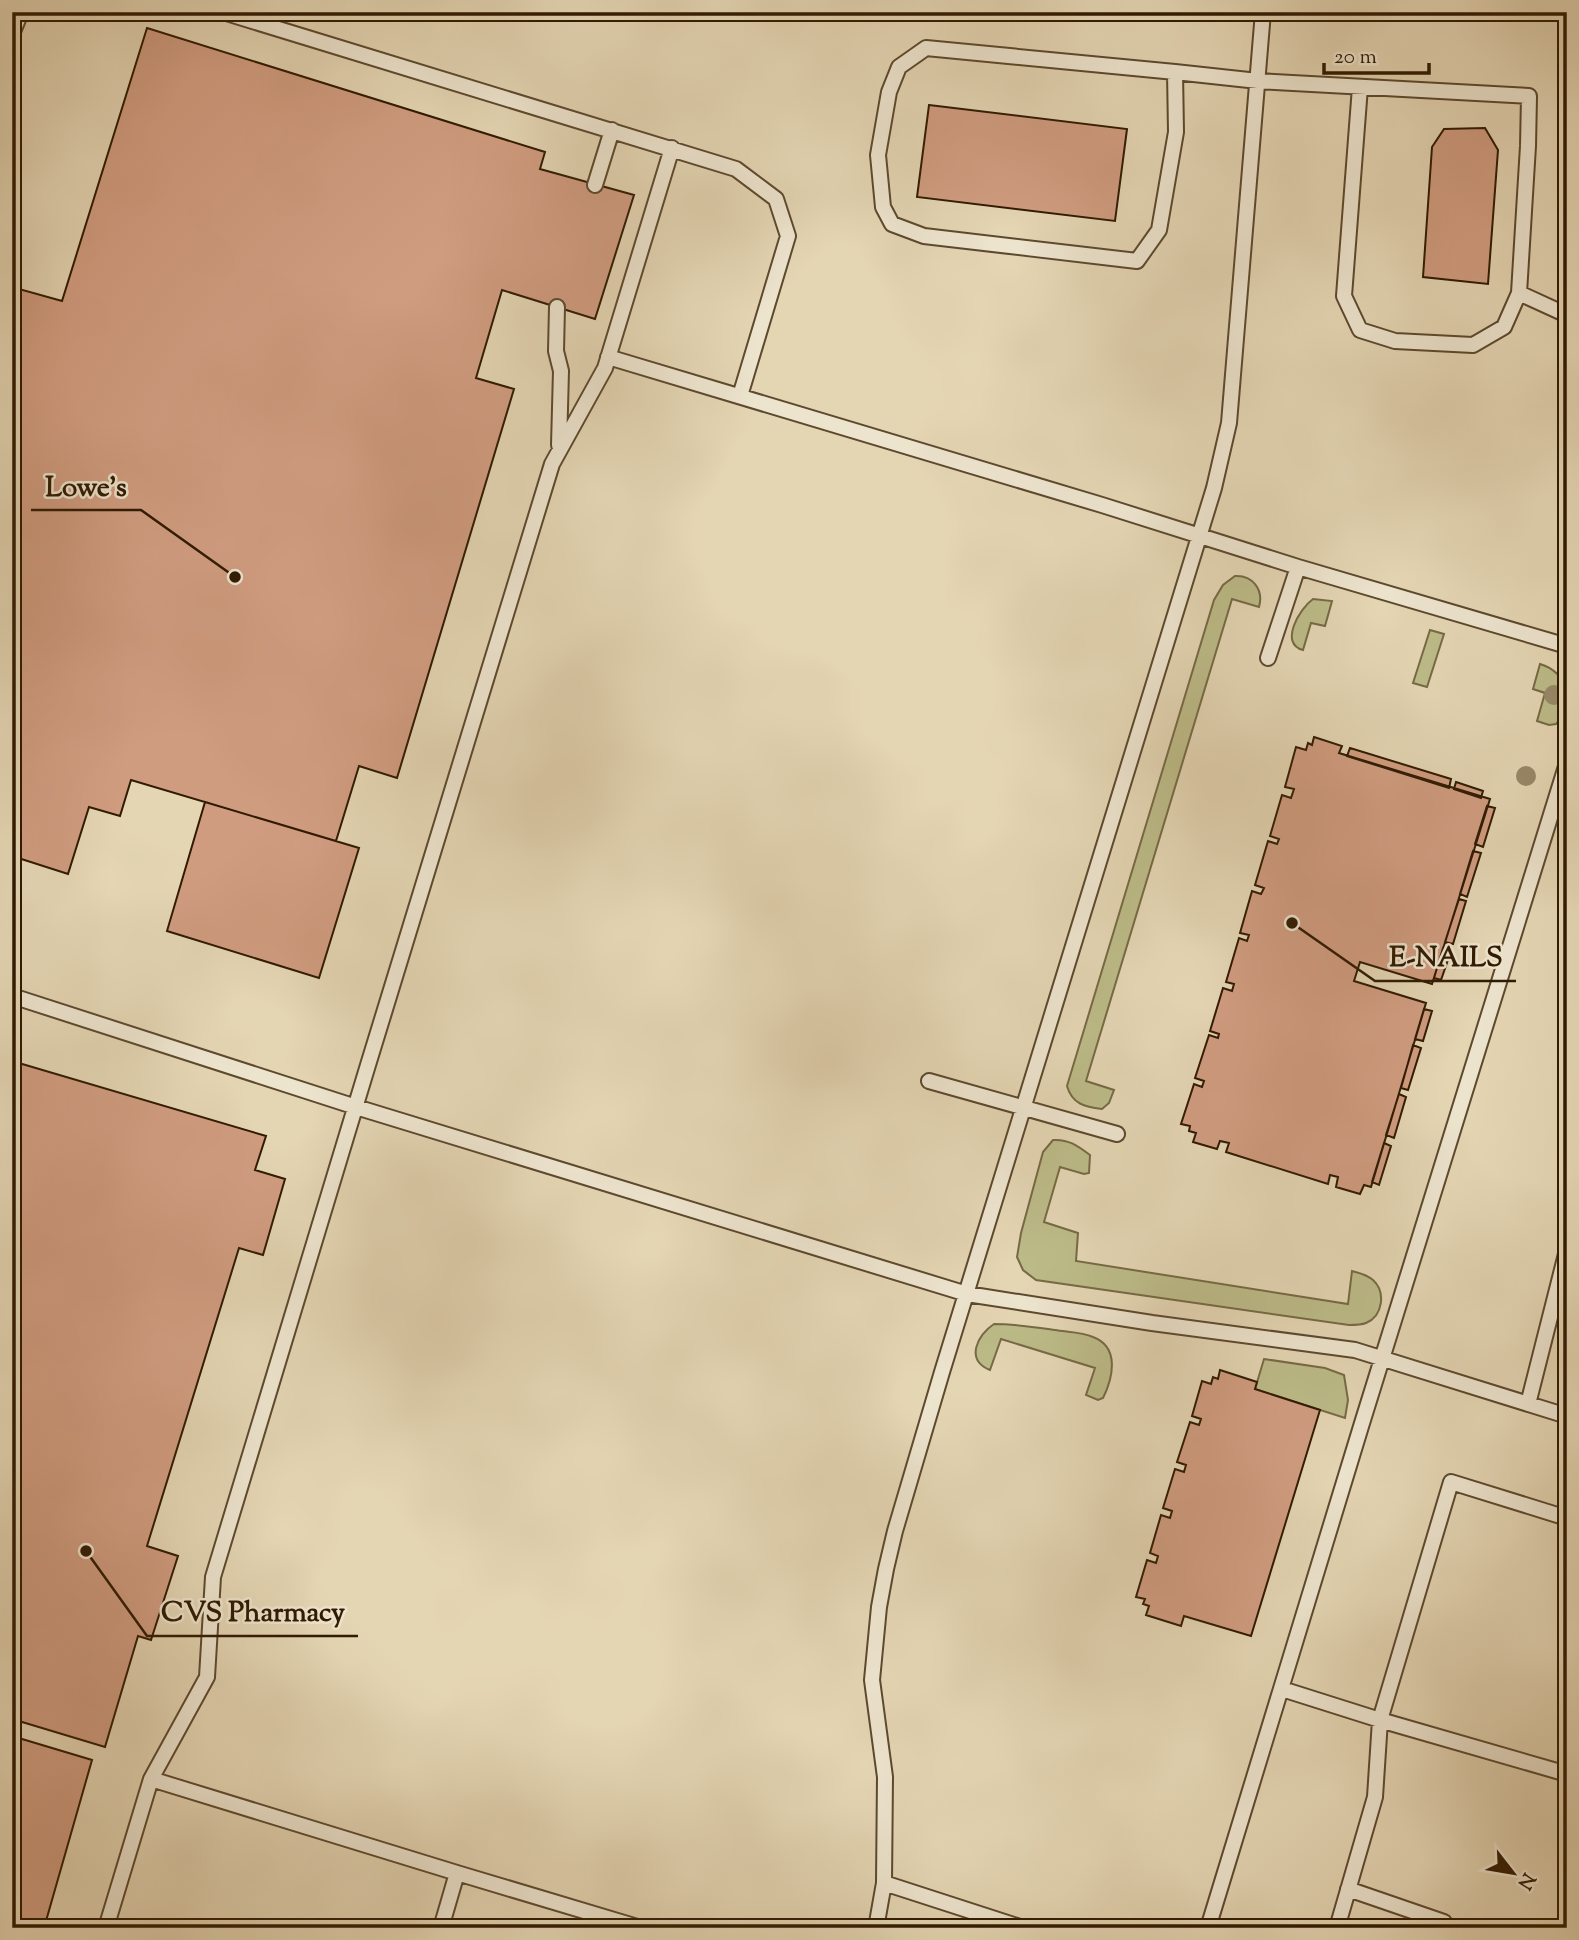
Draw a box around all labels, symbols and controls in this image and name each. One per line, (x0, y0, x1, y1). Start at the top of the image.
scale bar (1324, 32, 1428, 76)
text: 20 m (1334, 43, 1377, 73)
callout: Lowe's (31, 461, 141, 510)
text: Lowe's (45, 469, 127, 509)
callout: E-NAILS (1375, 932, 1516, 981)
text: E-NAILS (1389, 939, 1503, 979)
callout: CVS Pharmacy (147, 1587, 358, 1636)
text: CVS Pharmacy (161, 1594, 345, 1634)
north arrow (1478, 1839, 1548, 1909)
text: N (1510, 1867, 1541, 1894)

